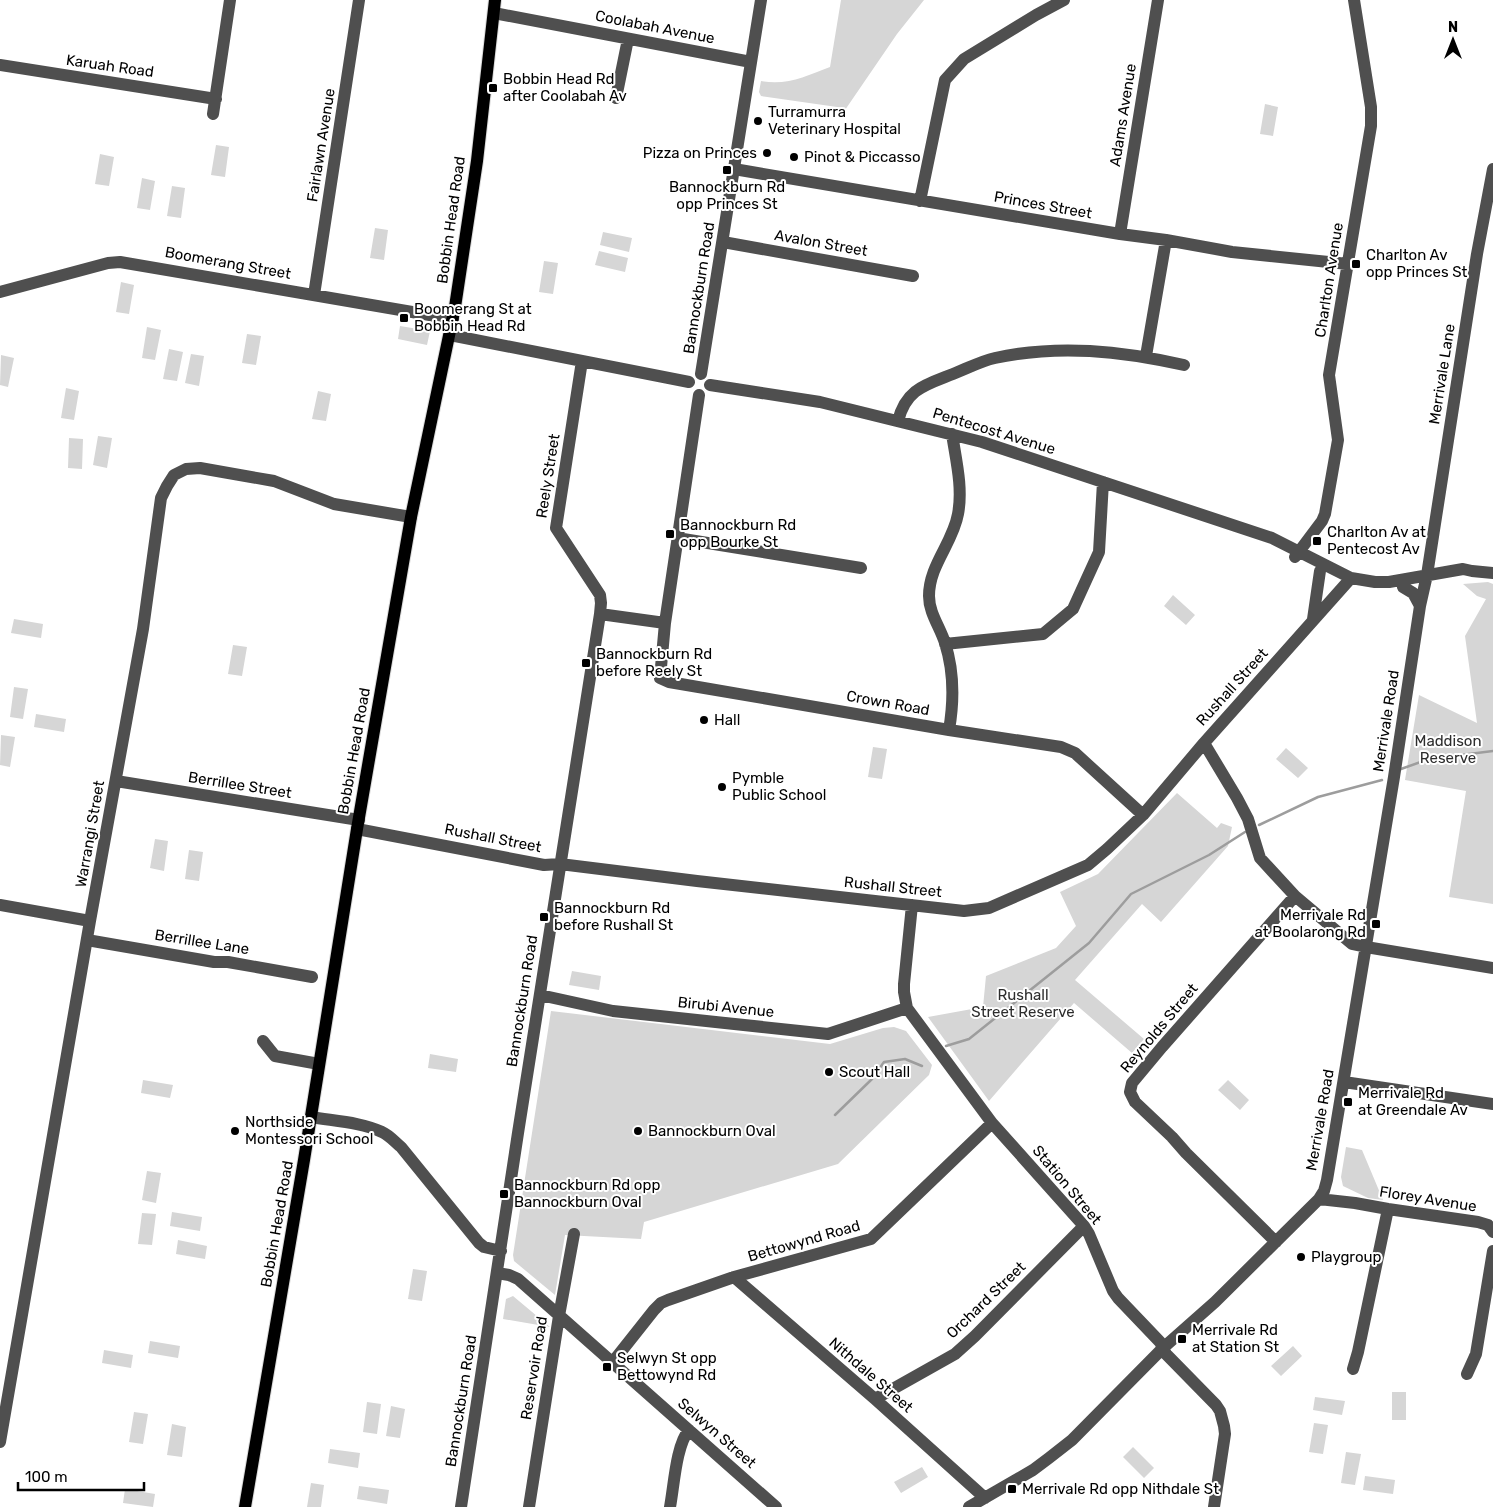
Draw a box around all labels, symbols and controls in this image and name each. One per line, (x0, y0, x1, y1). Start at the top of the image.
street label: Coolabah Avenue (594, 7, 716, 47)
north arrow (1428, 15, 1478, 65)
text: N (1448, 19, 1458, 36)
street label: Karuah Road (65, 51, 155, 81)
street label: Adams Avenue (1106, 62, 1140, 168)
place label: Bobbin Head Rd after Coolabah Av (503, 70, 627, 105)
marker: Bobbin Head Rd after Coolabah Av (487, 82, 499, 94)
street label: Fairlawn Avenue (303, 87, 339, 203)
place label: Turramurra Veterinary Hospital (768, 103, 901, 138)
marker: Turramurra Veterinary Hospital (752, 115, 764, 127)
place label: Pizza on Princes (643, 144, 757, 162)
marker: Pizza on Princes (761, 147, 773, 159)
place label: Pinot & Piccasso (804, 148, 921, 166)
marker: Pinot & Piccasso (788, 151, 800, 163)
street label: Bobbin Head Road (433, 155, 469, 285)
marker: Bannockburn Rd opp Princes St (721, 164, 733, 176)
place label: Bannockburn Rd opp Princes St (669, 178, 785, 213)
street label: Princes Street (992, 188, 1094, 223)
street label: Bannockburn Road (680, 221, 718, 355)
street label: Charlton Avenue (1311, 221, 1347, 339)
street label: Avalon Street (773, 226, 869, 260)
street label: Boomerang Street (163, 243, 293, 283)
place label: Charlton Av opp Princes St (1366, 246, 1468, 281)
marker: Charlton Av opp Princes St (1350, 258, 1362, 270)
place label: Boomerang St at Bobbin Head Rd (414, 300, 532, 335)
marker: Boomerang St at Bobbin Head Rd (398, 312, 410, 324)
street label: Merrivale Lane (1425, 322, 1459, 426)
street label: Pentecost Avenue (930, 404, 1058, 458)
street label: Reely Street (532, 432, 564, 519)
place label: Bannockburn Rd opp Bourke St (680, 516, 796, 551)
place label: Charlton Av at Pentecost Av (1327, 523, 1426, 558)
marker: Bannockburn Rd opp Bourke St (664, 528, 676, 540)
marker: Charlton Av at Pentecost Av (1311, 535, 1323, 547)
street label: Rushall Street (1192, 644, 1272, 730)
place label: Bannockburn Rd before Reely St (596, 645, 712, 680)
marker: Bannockburn Rd before Reely St (580, 657, 592, 669)
street label: Merrivale Road (1369, 669, 1403, 773)
street label: Bobbin Head Road (334, 686, 374, 816)
street label: Crown Road (845, 687, 931, 719)
place label: Hall (714, 711, 740, 729)
marker: Hall (698, 714, 710, 726)
park label: Maddison Reserve (1414, 732, 1482, 767)
street label: Berrillee Street (187, 768, 293, 802)
place label: Pymble Public School (732, 769, 826, 804)
street label: Warrangi Street (72, 779, 108, 889)
marker: Pymble Public School (716, 781, 728, 793)
street label: Rushall Street (443, 820, 543, 856)
street label: Rushall Street (843, 873, 943, 901)
place label: Bannockburn Rd before Rushall St (554, 899, 673, 934)
place label: Merrivale Rd at Boolarong Rd (1255, 906, 1366, 941)
marker: Bannockburn Rd before Rushall St (538, 911, 550, 923)
marker: Merrivale Rd at Boolarong Rd (1370, 918, 1382, 930)
street label: Berrillee Lane (153, 926, 251, 958)
street label: Bannockburn Road (503, 934, 541, 1068)
street label: Reynolds Street (1116, 980, 1202, 1076)
park label: Rushall Street Reserve (971, 986, 1075, 1021)
street label: Birubi Avenue (677, 993, 775, 1021)
place label: Scout Hall (839, 1063, 910, 1081)
marker: Scout Hall (823, 1066, 835, 1078)
street label: Merrivale Road (1302, 1068, 1338, 1172)
place label: Merrivale Rd at Greendale Av (1358, 1084, 1468, 1119)
marker: Merrivale Rd at Greendale Av (1342, 1096, 1354, 1108)
place label: Northside Montessori School (245, 1113, 373, 1148)
place label: Bannockburn Oval (648, 1122, 776, 1140)
marker: Northside Montessori School (229, 1125, 241, 1137)
marker: Bannockburn Oval (632, 1125, 644, 1137)
street label: Station Street (1029, 1142, 1105, 1228)
street label: Bobbin Head Road (257, 1159, 297, 1289)
place label: Bannockburn Rd opp Bannockburn Oval (514, 1176, 660, 1211)
street label: Florey Avenue (1378, 1182, 1478, 1216)
marker: Bannockburn Rd opp Bannockburn Oval (498, 1188, 510, 1200)
street label: Bettowynd Road (746, 1216, 862, 1266)
place label: Playgroup (1311, 1248, 1382, 1266)
marker: Playgroup (1295, 1251, 1307, 1263)
street label: Orchard Street (943, 1258, 1029, 1342)
street label: Reservoir Road (517, 1315, 551, 1421)
place label: Merrivale Rd at Station St (1192, 1321, 1279, 1356)
marker: Merrivale Rd at Station St (1176, 1333, 1188, 1345)
street label: Bannockburn Road (442, 1334, 480, 1468)
street label: Nithdale Street (825, 1334, 917, 1416)
place label: Selwyn St opp Bettowynd Rd (617, 1349, 717, 1384)
marker: Selwyn St opp Bettowynd Rd (601, 1361, 613, 1373)
street label: Selwyn Street (674, 1394, 760, 1472)
scale bar (18, 1460, 144, 1492)
text: 100 m (25, 1468, 67, 1486)
place label: Merrivale Rd opp Nithdale St (1022, 1480, 1219, 1498)
marker: Merrivale Rd opp Nithdale St (1006, 1483, 1018, 1495)

